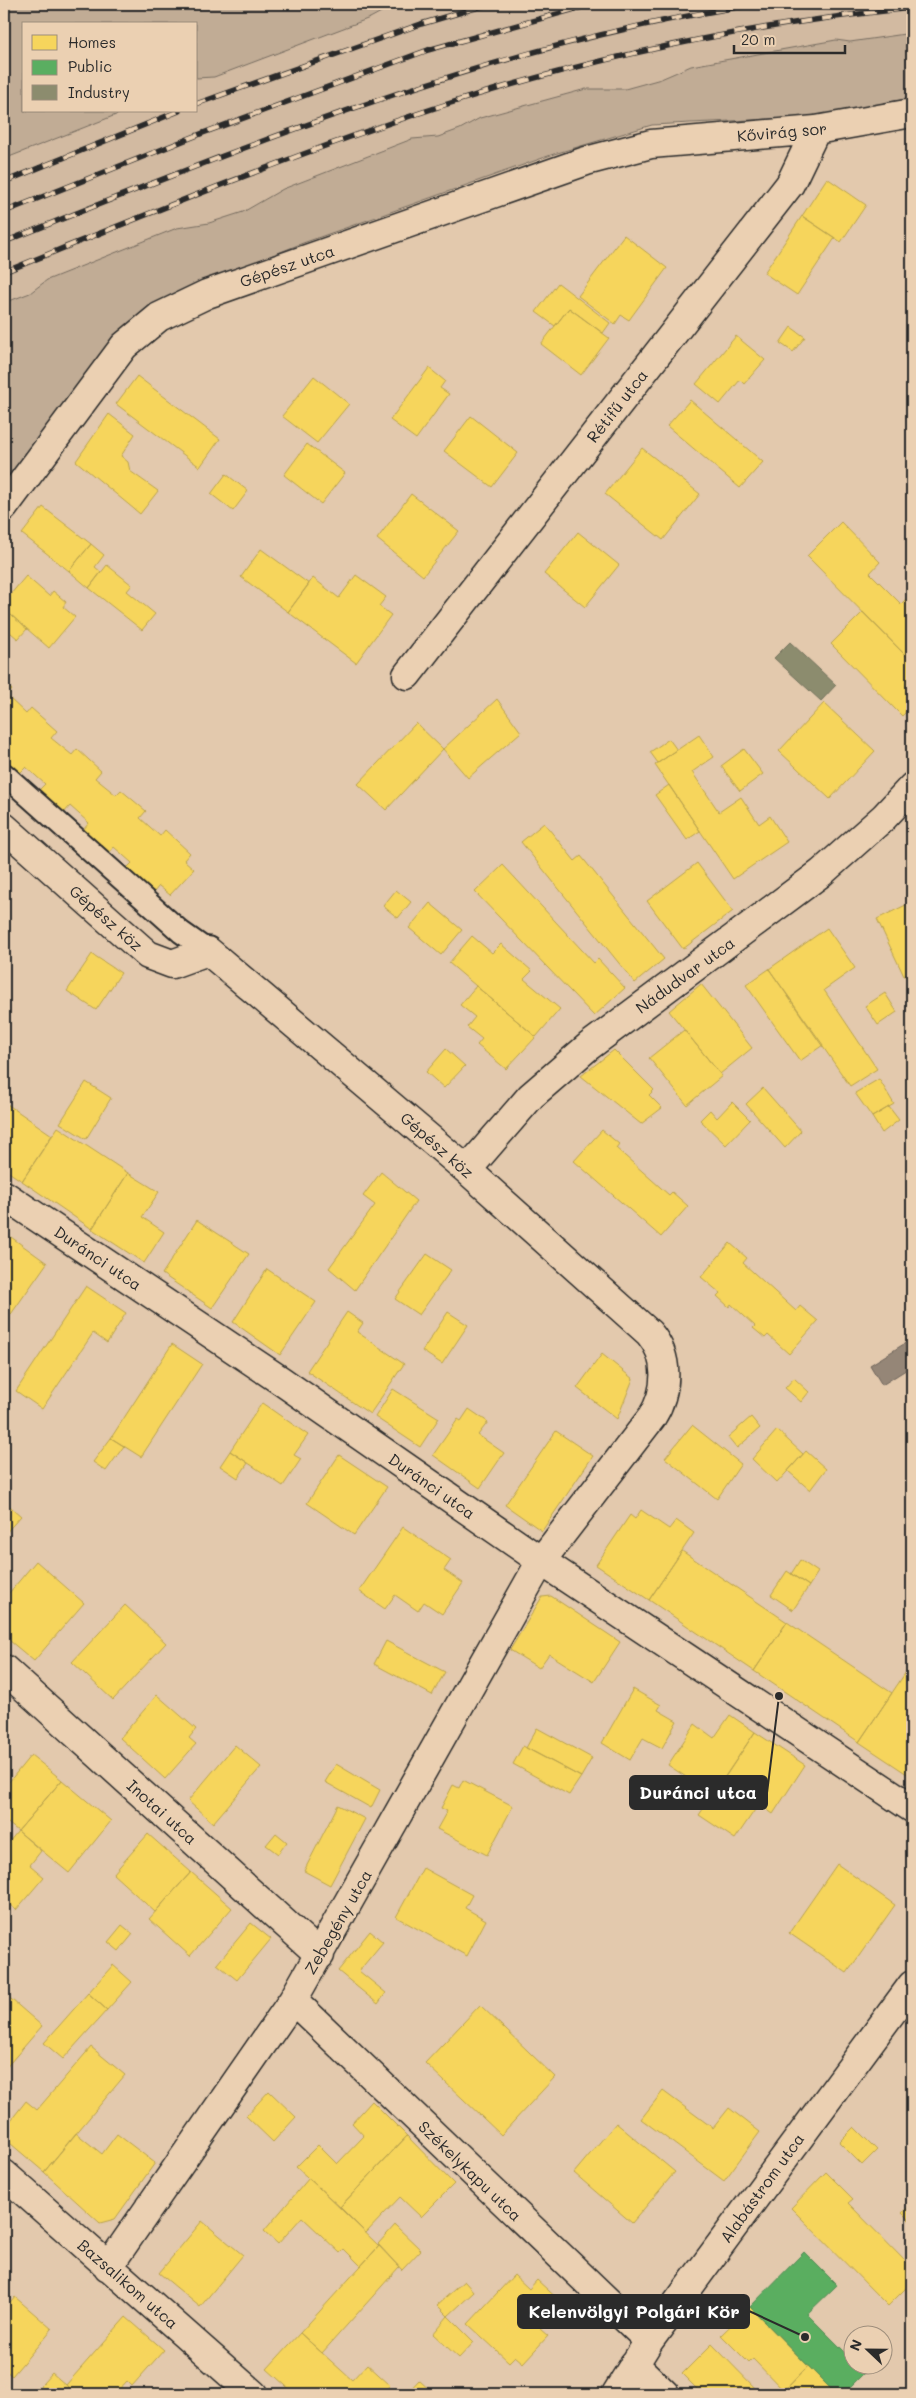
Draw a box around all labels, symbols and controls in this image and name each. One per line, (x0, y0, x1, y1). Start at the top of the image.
legend (22, 22, 198, 112)
scale bar (734, 22, 845, 54)
text: 20 m (741, 29, 775, 49)
text: Homes (68, 32, 116, 52)
text: Public (68, 56, 112, 76)
text: Industry (68, 82, 130, 102)
street label: Kővirág sor (736, 117, 828, 146)
street label: Gépész utca (237, 240, 337, 292)
street label: Rétifű utca (581, 365, 652, 447)
street label: Gépész köz (65, 880, 147, 955)
street label: Nádudvar utca (631, 932, 738, 1018)
street label: Gépész köz (396, 1107, 478, 1182)
street label: Duránci utca (50, 1221, 146, 1295)
street label: Duránci utca (385, 1448, 480, 1523)
street label: Inotai utca (123, 1775, 202, 1849)
callout: Duránci utca (630, 1776, 767, 1809)
text: Duránci utca (639, 1780, 757, 1804)
street label: Zebegény utca (299, 1866, 376, 1978)
street label: Székelykapu utca (414, 2116, 527, 2225)
street label: Alabástrom utca (715, 2129, 808, 2247)
street label: Bazsalikom utca (74, 2234, 183, 2333)
callout: Kelenvölgyi Polgári Kör (518, 2295, 749, 2328)
text: Kelenvölgyi Polgári Kör (528, 2299, 740, 2323)
north arrow (844, 2326, 894, 2376)
text: N (845, 2336, 866, 2353)

